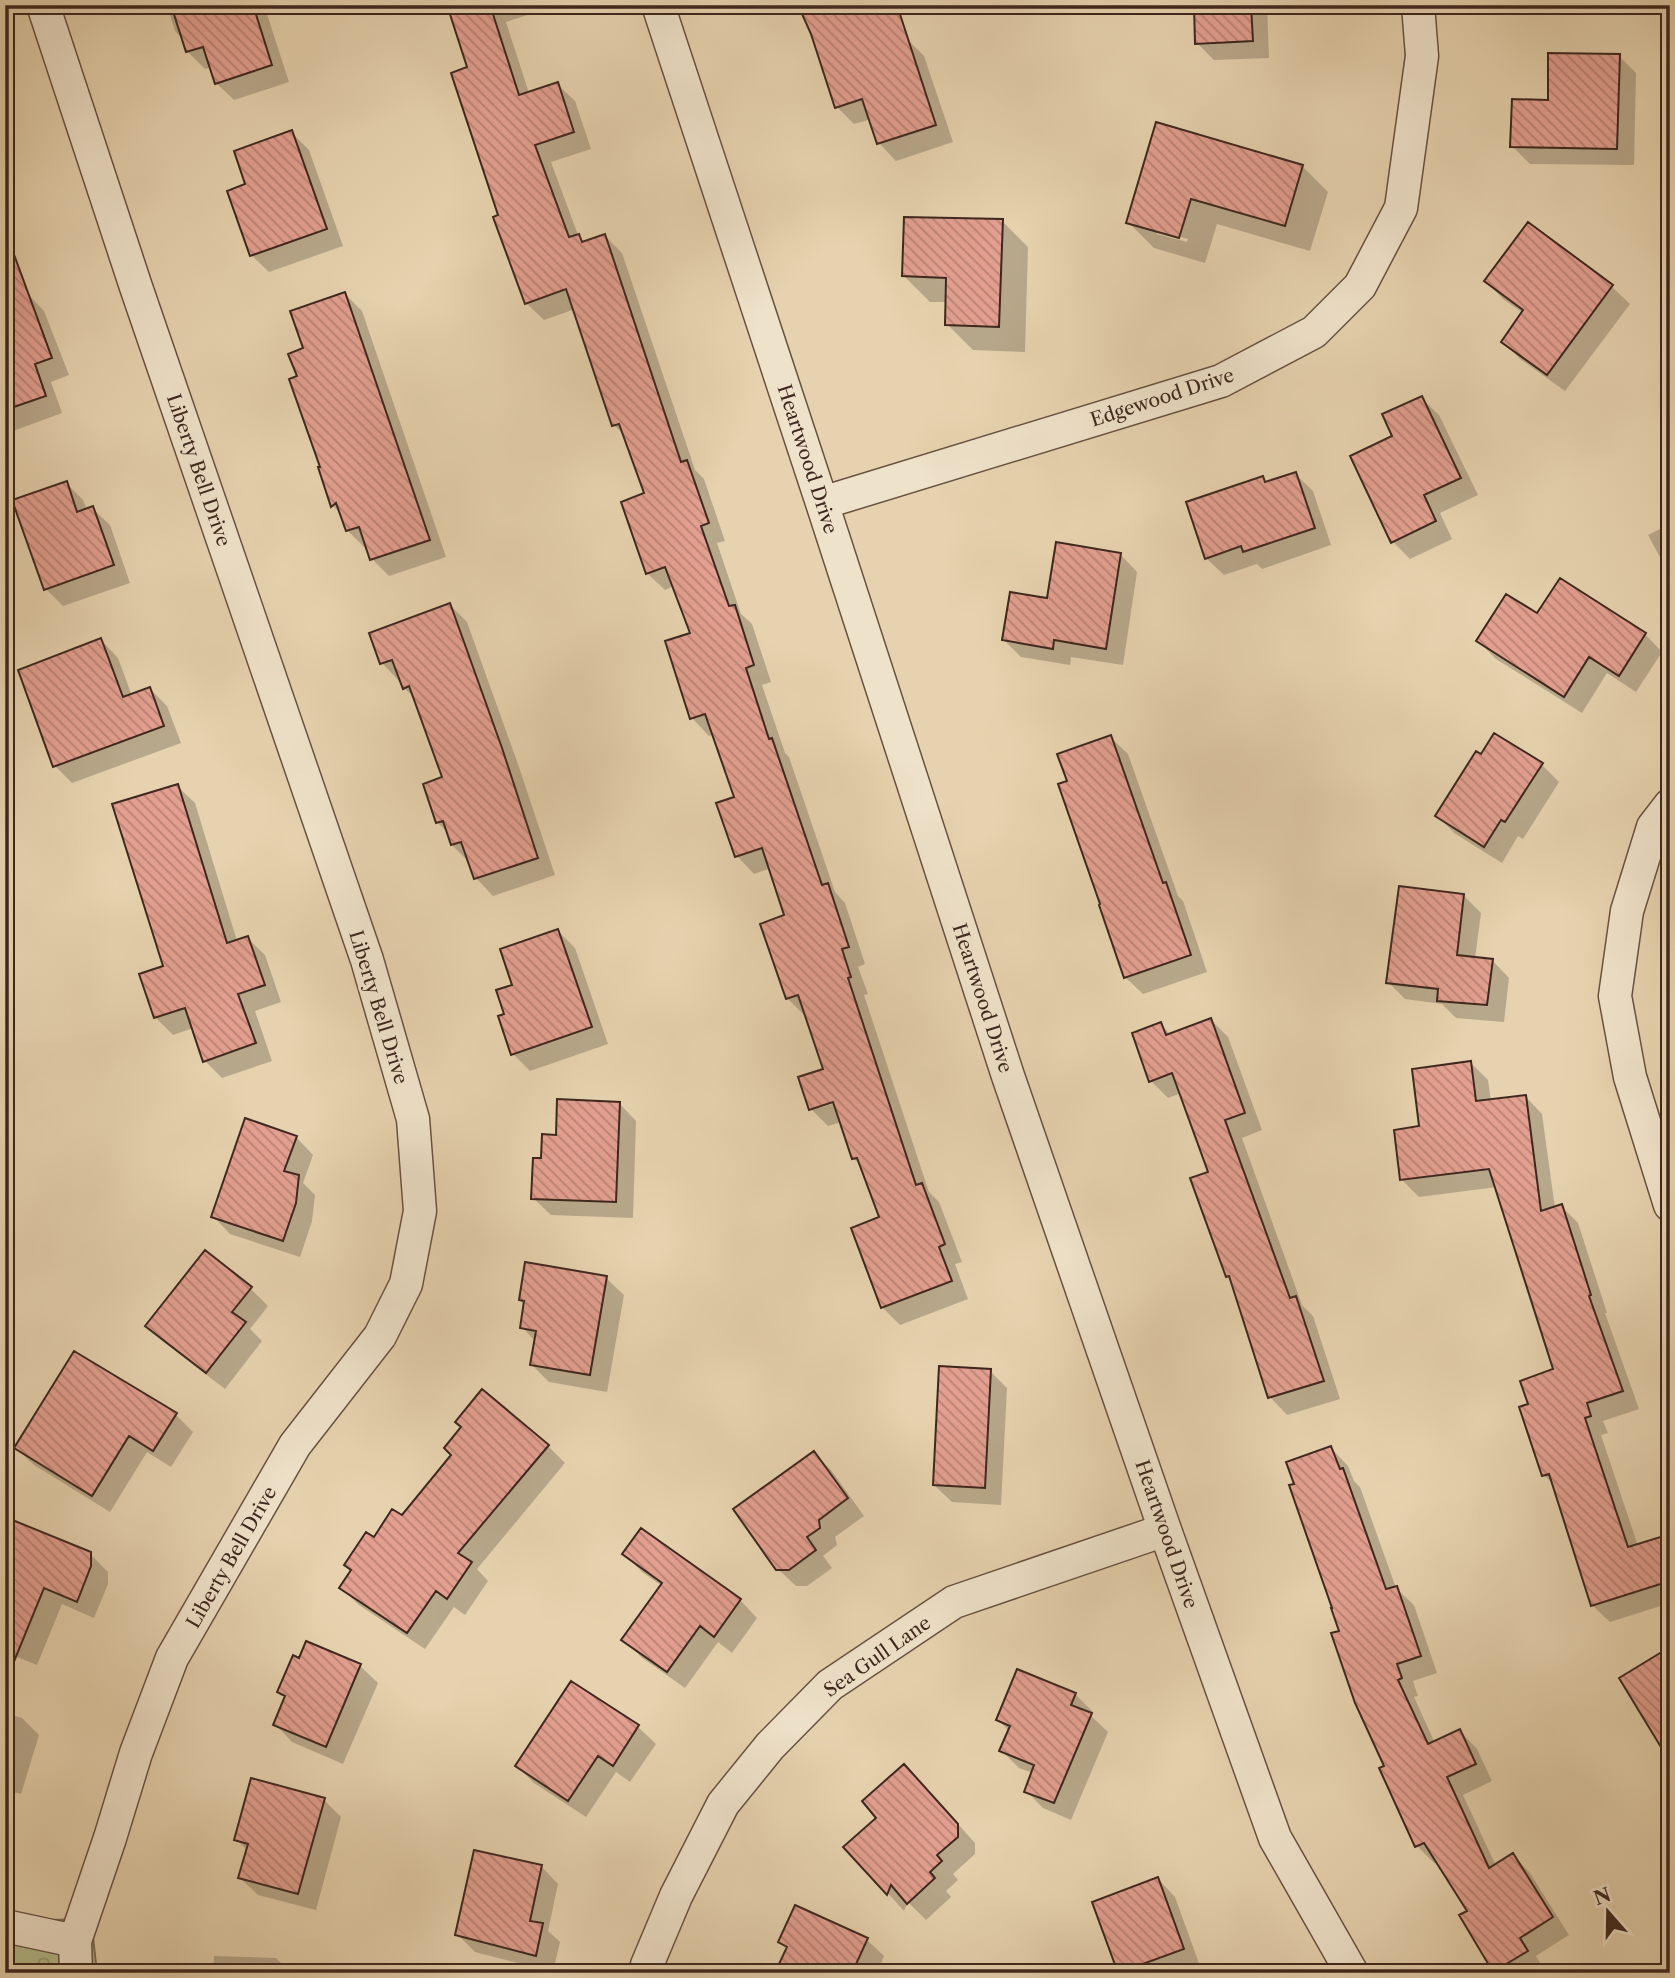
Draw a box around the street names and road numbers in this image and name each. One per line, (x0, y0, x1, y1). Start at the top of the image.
street label: Edgewood Drive (1088, 363, 1237, 432)
street label: Heartwood Drive (773, 382, 843, 537)
street label: Liberty Bell Drive (162, 391, 235, 549)
street label: Heartwood Drive (948, 921, 1018, 1076)
street label: Liberty Bell Drive (344, 927, 413, 1087)
street label: Heartwood Drive (1130, 1457, 1203, 1612)
street label: Liberty Bell Drive (182, 1482, 281, 1632)
street label: Sea Gull Lane (819, 1611, 935, 1702)

